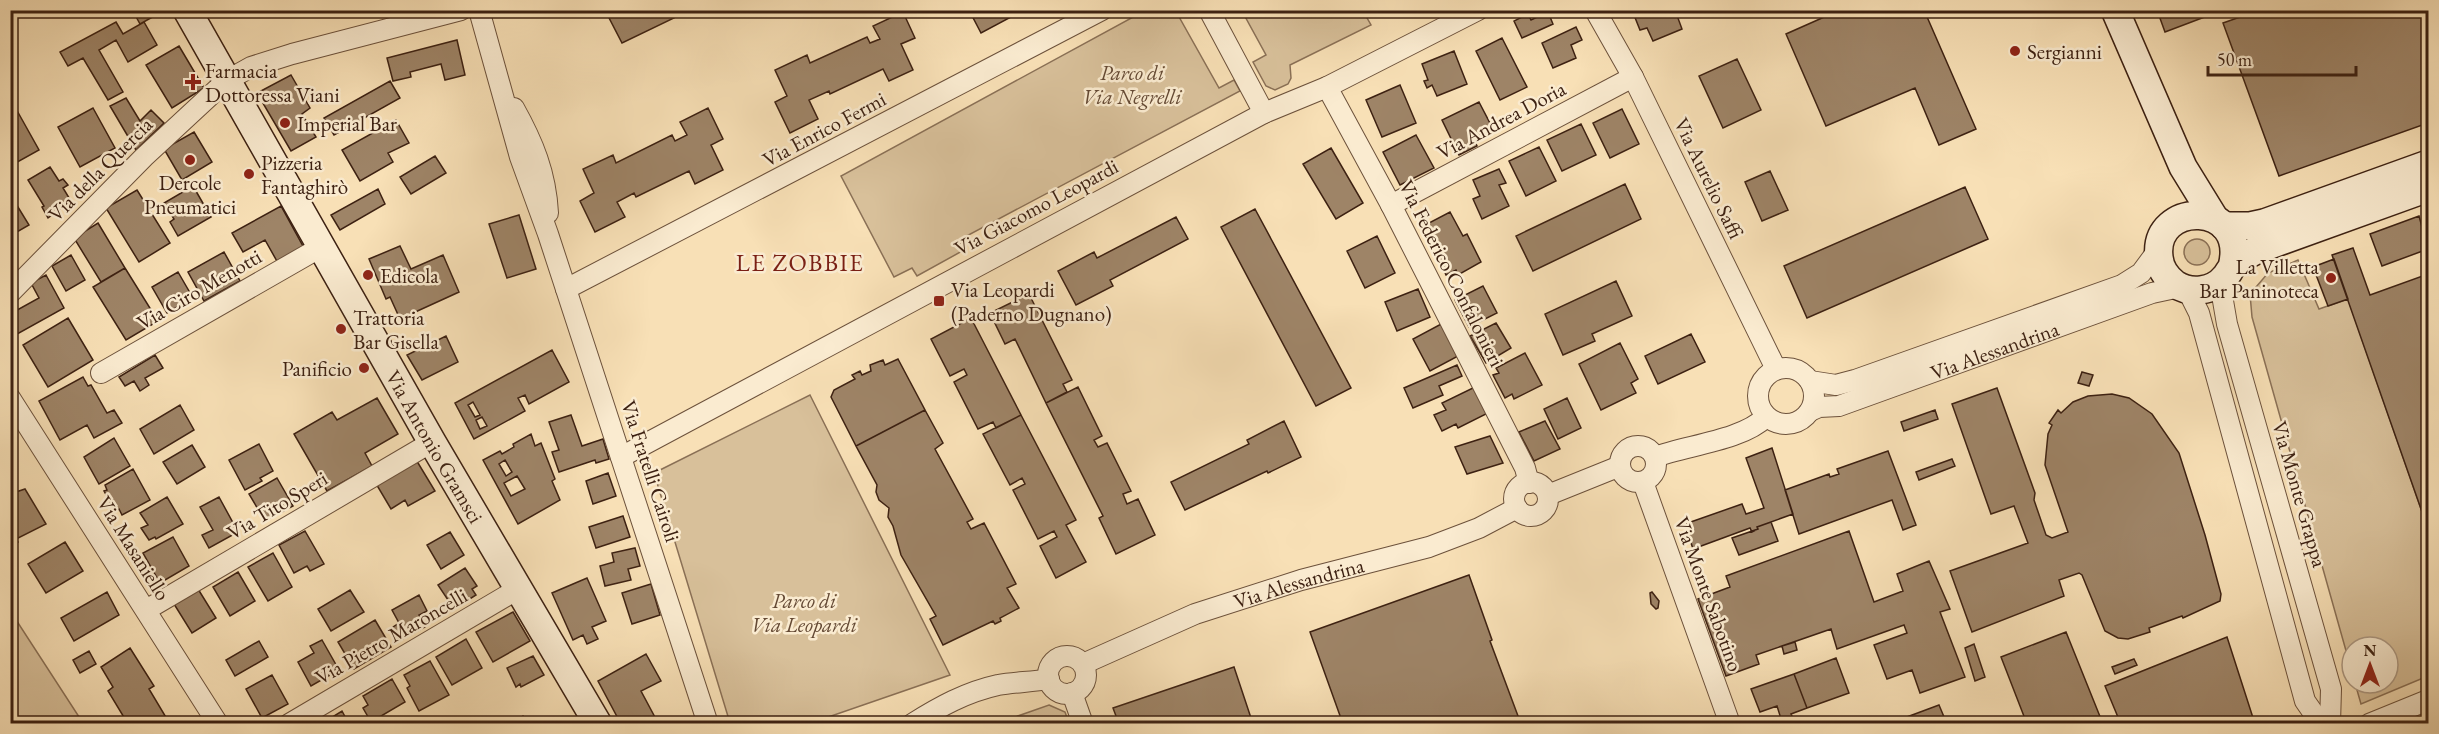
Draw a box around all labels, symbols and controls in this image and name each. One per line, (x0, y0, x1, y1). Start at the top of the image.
place label: Sergianni (2027, 38, 2102, 65)
scale bar (2208, 39, 2356, 77)
marker: Sergianni (2008, 44, 2022, 58)
text: 50 m (2217, 48, 2252, 71)
place label: Farmacia Dottoressa Viani (205, 57, 340, 108)
park label: Parco di Via Negrelli (1082, 59, 1182, 110)
street label: Via Andrea Doria (1432, 74, 1571, 165)
marker: Farmacia Dottoressa Viani (186, 75, 200, 89)
street label: Via Enrico Fermi (758, 85, 890, 173)
street label: Via della Quercia (42, 110, 159, 228)
place label: Imperial Bar (297, 110, 397, 137)
street label: Via Aurelio Saffi (1668, 113, 1750, 243)
marker: Imperial Bar (278, 116, 292, 130)
place label: Pizzeria Fantaghirò (261, 149, 348, 200)
street label: Via Giacomo Leopardi (949, 152, 1123, 262)
marker: Dercole Pneumatici (183, 153, 197, 167)
marker: Pizzeria Fantaghirò (242, 167, 256, 181)
place label: Dercole Pneumatici (144, 169, 236, 220)
street label: Via Federico Confalonieri (1393, 175, 1511, 371)
street label: Via Ciro Menotti (132, 242, 266, 336)
district label: LE ZOBBIE (736, 247, 864, 278)
place label: La Villetta Bar Paninoteca (2199, 253, 2320, 304)
place label: Edicola (380, 262, 439, 289)
marker: Edicola (361, 268, 375, 282)
marker: La Villetta Bar Paninoteca (2324, 271, 2338, 285)
place label: Via Leopardi (Paderno Dugnano) (951, 276, 1112, 327)
marker: Via Leopardi (Paderno Dugnano) (932, 294, 946, 308)
place label: Trattoria Bar Gisella (353, 304, 439, 355)
street label: Via Alessandrina (1926, 314, 2063, 385)
marker: Trattoria Bar Gisella (334, 322, 348, 336)
place label: Panificio (282, 355, 352, 382)
marker: Panificio (357, 361, 371, 375)
street label: Via Antonio Gramsci (380, 365, 490, 528)
street label: Via Fratelli Cairoli (615, 397, 687, 545)
street label: Via Monte Grappa (2266, 418, 2334, 571)
street label: Via Tito Speri (222, 464, 332, 546)
street label: Via Masaniello (91, 491, 177, 605)
street label: Via Monte Sabotino (1668, 513, 1750, 675)
street label: Via Alessandrina (1230, 551, 1367, 614)
street label: Via Pietro Maroncelli (310, 581, 472, 691)
park label: Parco di Via Leopardi (751, 587, 858, 638)
north arrow (2340, 635, 2400, 695)
text: N (2364, 640, 2377, 661)

